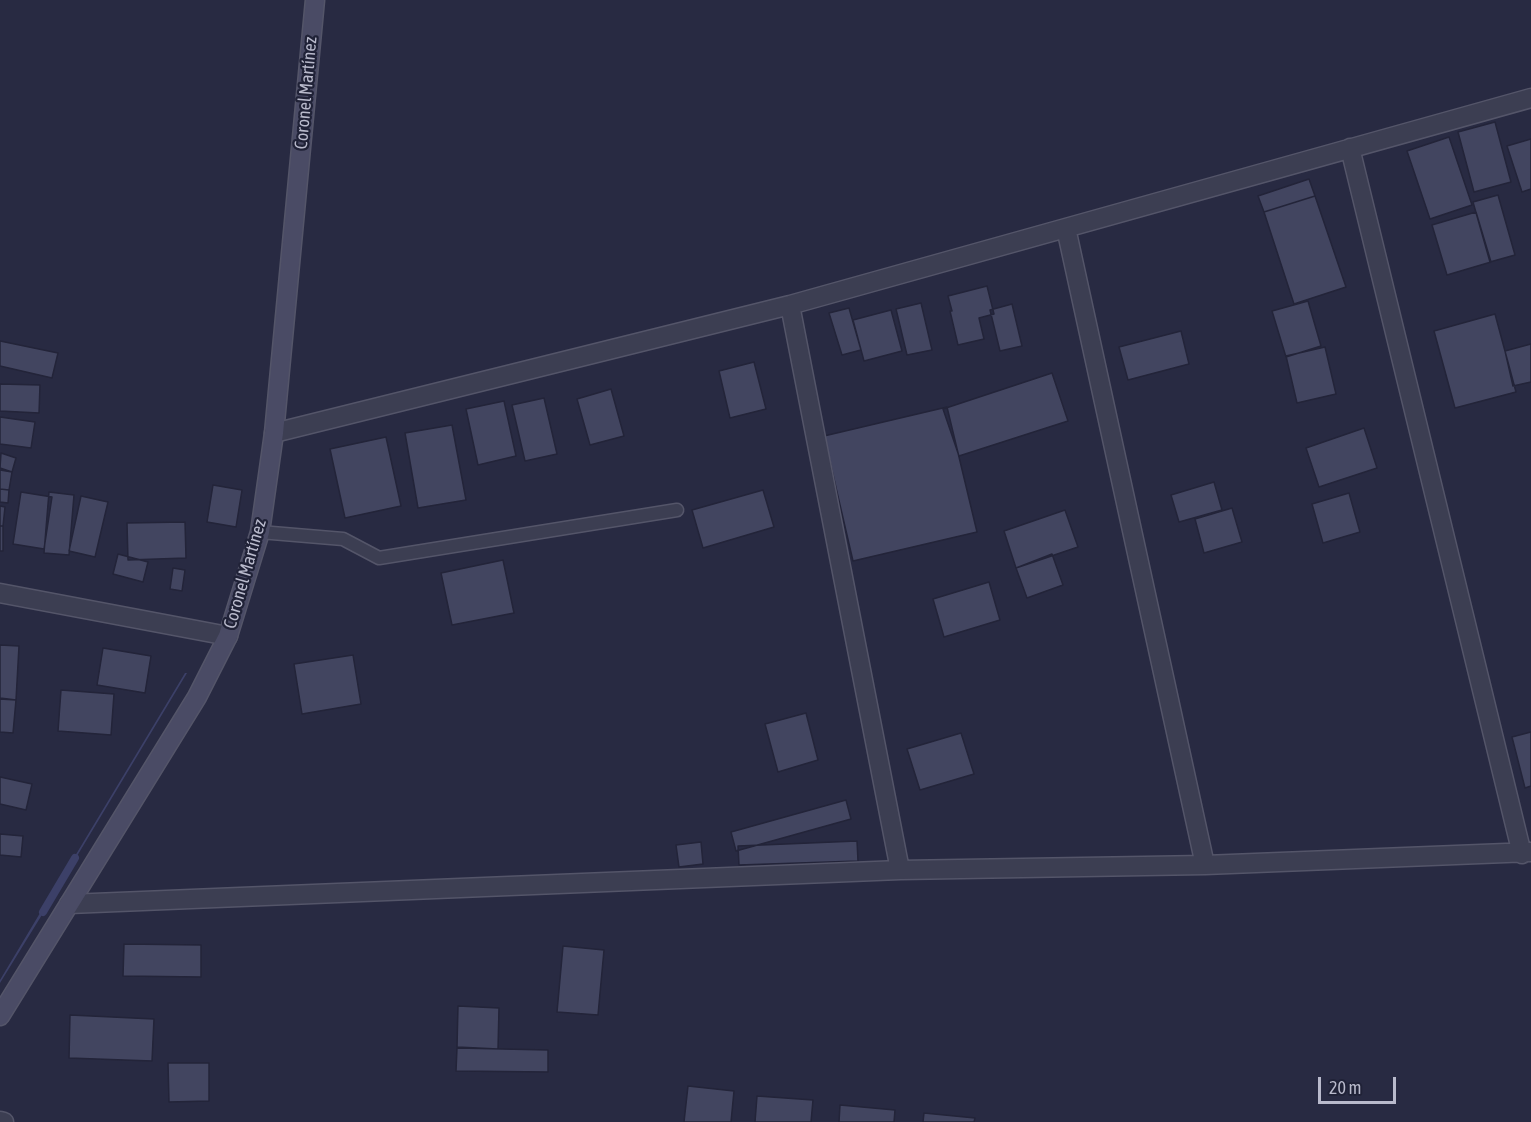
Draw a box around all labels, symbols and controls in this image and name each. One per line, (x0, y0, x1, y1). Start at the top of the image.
street label: Coronel Martínez (290, 36, 322, 150)
street label: Coronel Martínez (219, 517, 271, 631)
scale bar (1321, 1065, 1399, 1103)
text: 20 m (1329, 1077, 1361, 1098)

